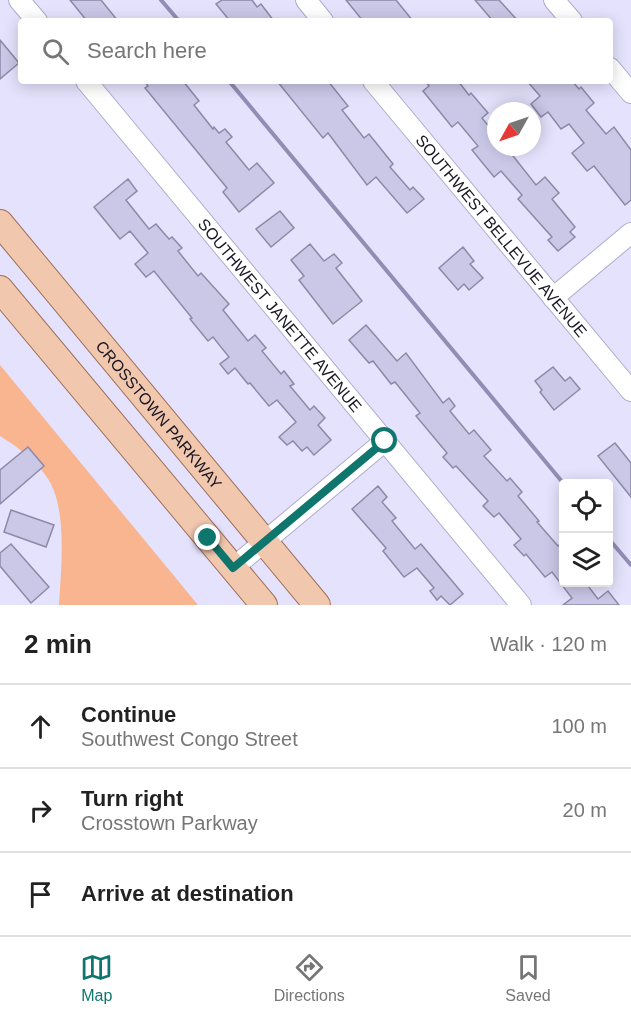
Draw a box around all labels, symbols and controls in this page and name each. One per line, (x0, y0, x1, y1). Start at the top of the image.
search box (18, 18, 613, 84)
icon: search (39, 35, 72, 68)
text: Search here (87, 38, 207, 63)
north arrow (487, 102, 541, 156)
street label: SOUTHWEST BELLEVUE AVENUE (412, 131, 590, 340)
street label: SOUTHWEST JANETTE AVENUE (195, 215, 365, 415)
street label: CROSSTOWN PARKWAY (92, 338, 225, 493)
route start (371, 427, 397, 453)
map controls (559, 479, 613, 587)
button: locate (559, 479, 613, 533)
route end (194, 524, 220, 550)
button: layers (559, 533, 613, 587)
text: 2 min (24, 629, 92, 659)
text: Walk · 120 m (490, 633, 607, 655)
text: Continue (81, 702, 176, 727)
icon: ahead (24, 710, 57, 743)
text: 100 m (551, 715, 607, 737)
text: Southwest Congo Street (81, 728, 298, 750)
text: Turn right (81, 786, 183, 811)
icon: right (24, 794, 57, 827)
text: 20 m (563, 799, 607, 821)
text: Crosstown Parkway (81, 812, 258, 834)
icon: arrive (24, 878, 57, 911)
text: Arrive at destination (81, 881, 294, 906)
tab: Map (80, 951, 113, 1005)
tab: Directions (274, 951, 345, 1005)
tab: Saved (505, 951, 551, 1005)

